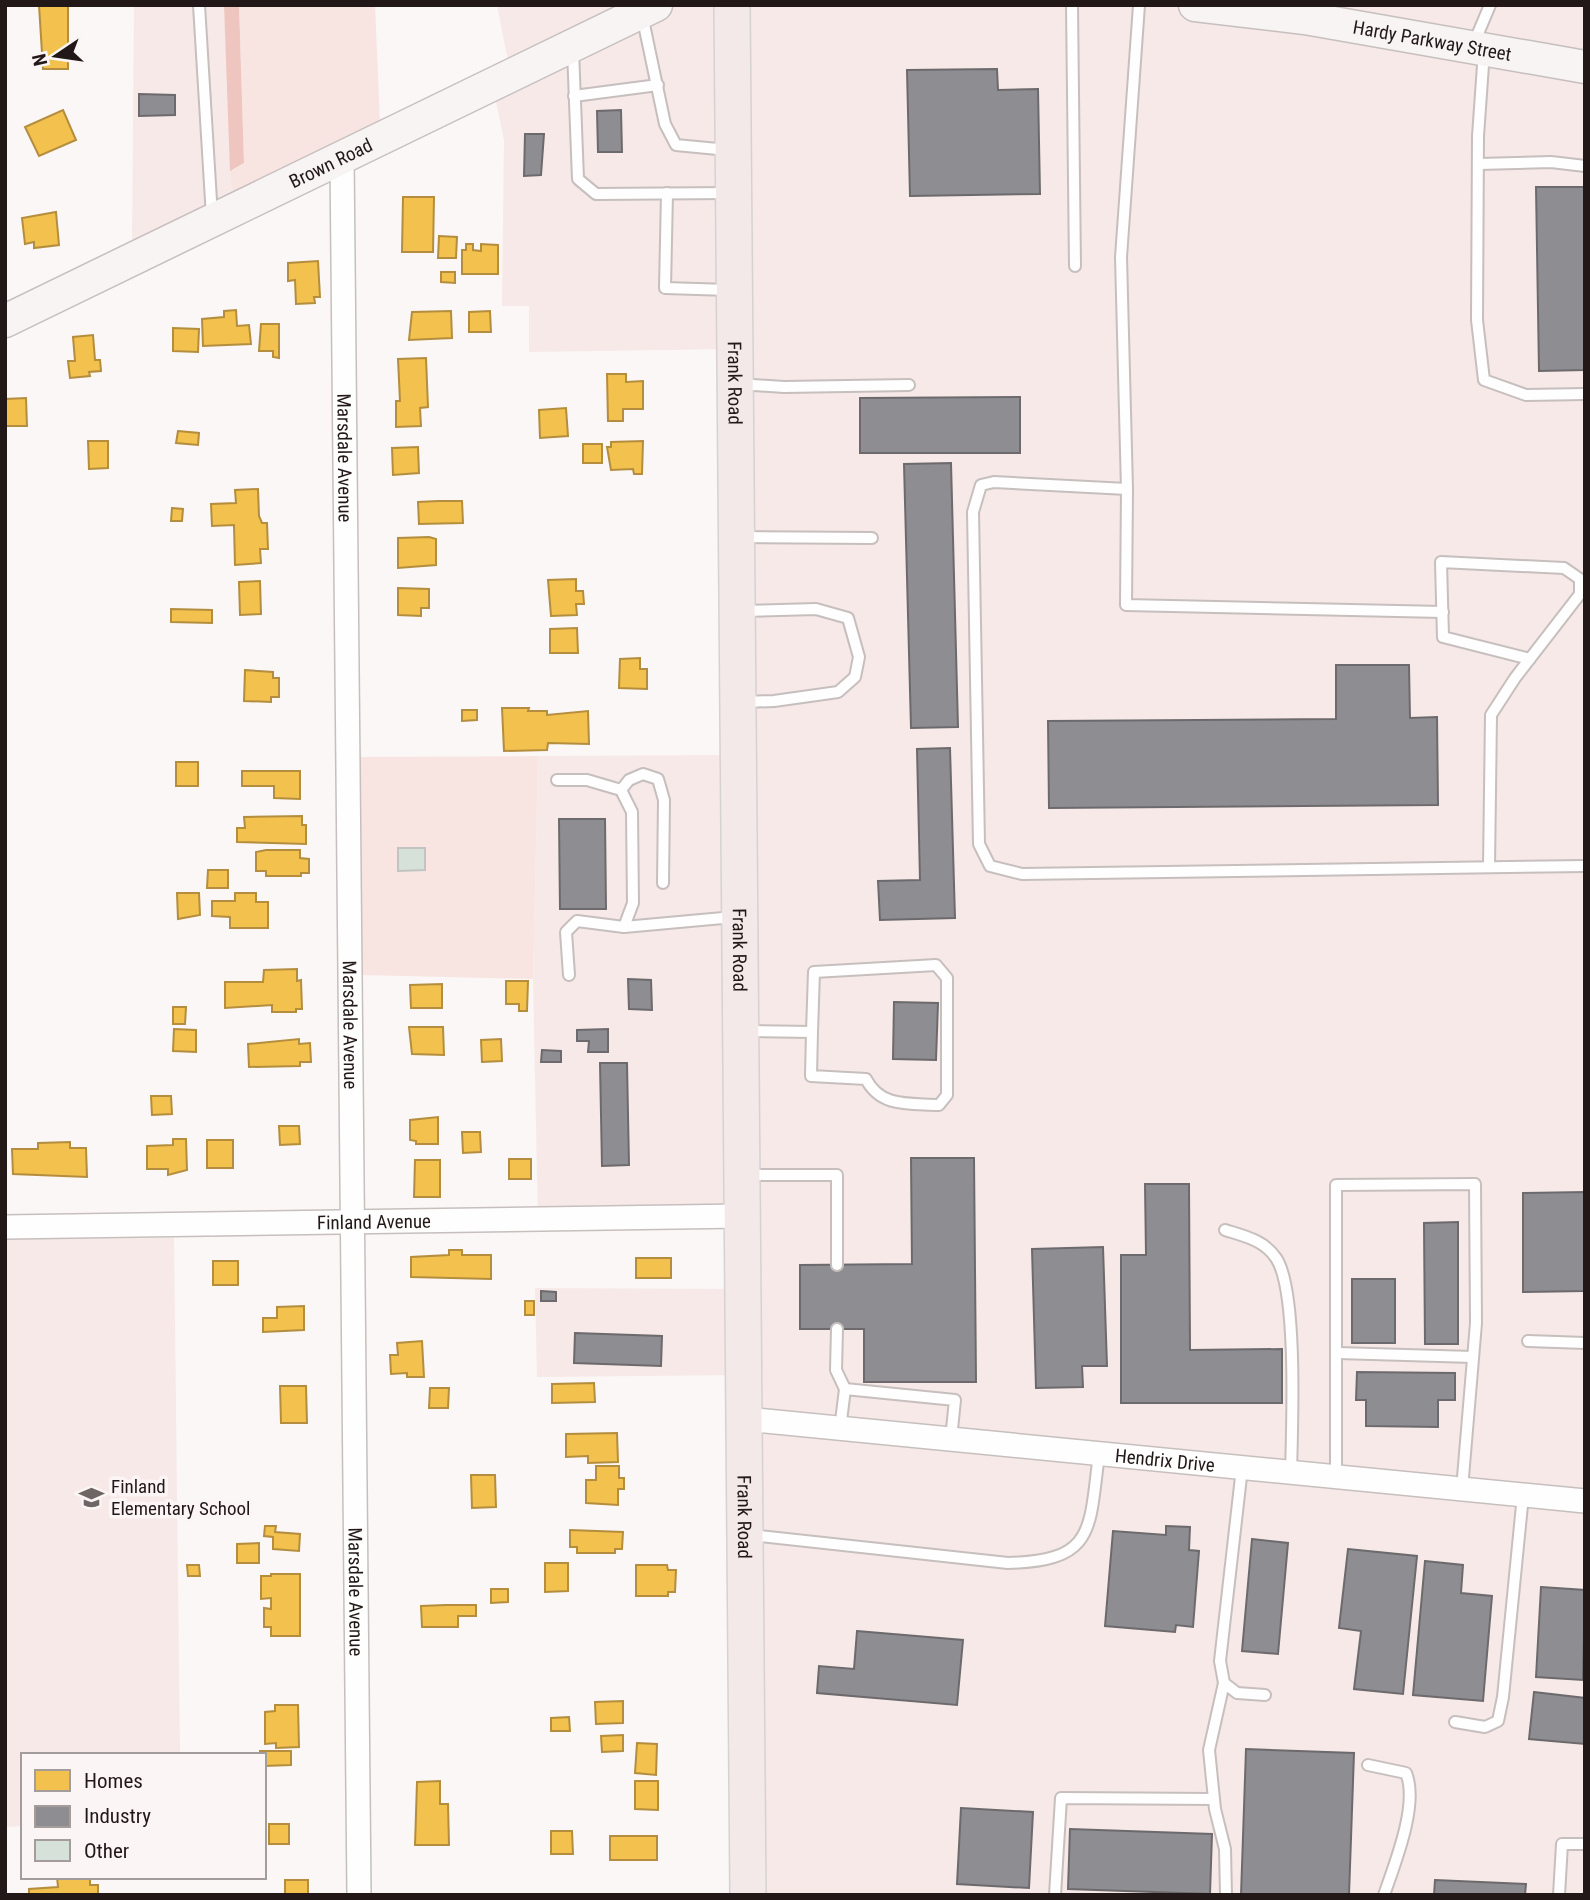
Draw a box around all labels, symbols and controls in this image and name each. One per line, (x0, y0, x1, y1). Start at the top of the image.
street label: Hardy Parkway Street (1351, 15, 1513, 65)
north arrow (21, 21, 91, 91)
text: N (27, 51, 52, 68)
street label: Brown Road (285, 133, 376, 193)
street label: Frank Road (723, 341, 747, 425)
street label: Marsdale Avenue (333, 393, 357, 523)
street label: Frank Road (728, 908, 752, 992)
street label: Marsdale Avenue (338, 960, 363, 1090)
street label: Finland Avenue (317, 1209, 431, 1234)
street label: Hendrix Drive (1114, 1444, 1216, 1476)
place label: Finland Elementary School (111, 1475, 250, 1520)
street label: Frank Road (733, 1475, 757, 1559)
school or university icon: Finland Elementary School (77, 1483, 105, 1511)
street label: Marsdale Avenue (344, 1527, 368, 1657)
legend (21, 1753, 266, 1879)
text: Homes (84, 1769, 143, 1793)
text: Industry (84, 1804, 151, 1828)
text: Other (84, 1839, 129, 1863)

